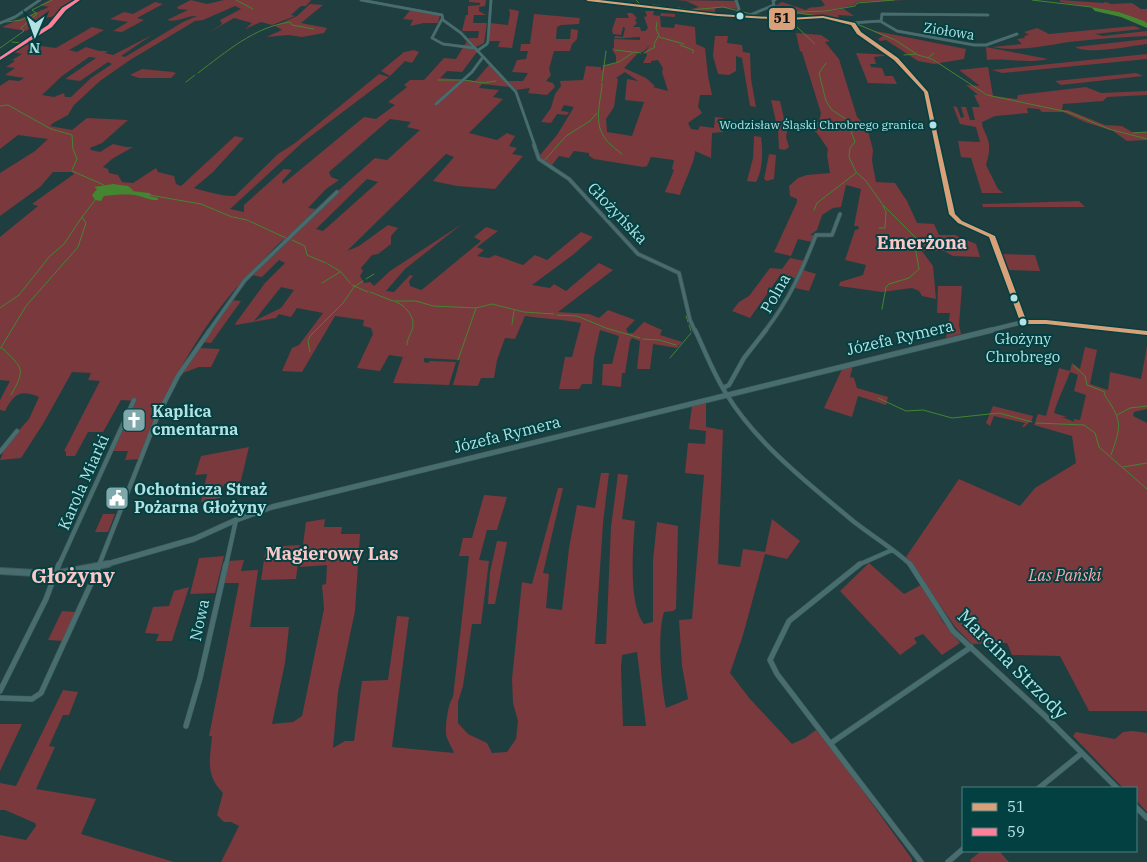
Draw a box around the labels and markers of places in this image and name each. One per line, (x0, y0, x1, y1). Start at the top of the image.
unlabelled marker (735, 11, 745, 21)
place label: Wodzisław Śląski Chrobrego granica (719, 117, 924, 132)
marker: Wodzisław Śląski Chrobrego granica (928, 120, 938, 130)
unlabelled marker (1009, 293, 1019, 303)
marker: Głożyny Chrobrego (1018, 317, 1028, 327)
place label: Głożyny Chrobrego (986, 329, 1060, 366)
place label: Kaplica cmentarna (152, 401, 238, 439)
church icon: Kaplica cmentarna (121, 407, 147, 433)
place label: Ochotnicza Straż Pożarna Głożyny (134, 479, 267, 517)
public building icon: Ochotnicza Straż Pożarna Głożyny (104, 485, 130, 511)

